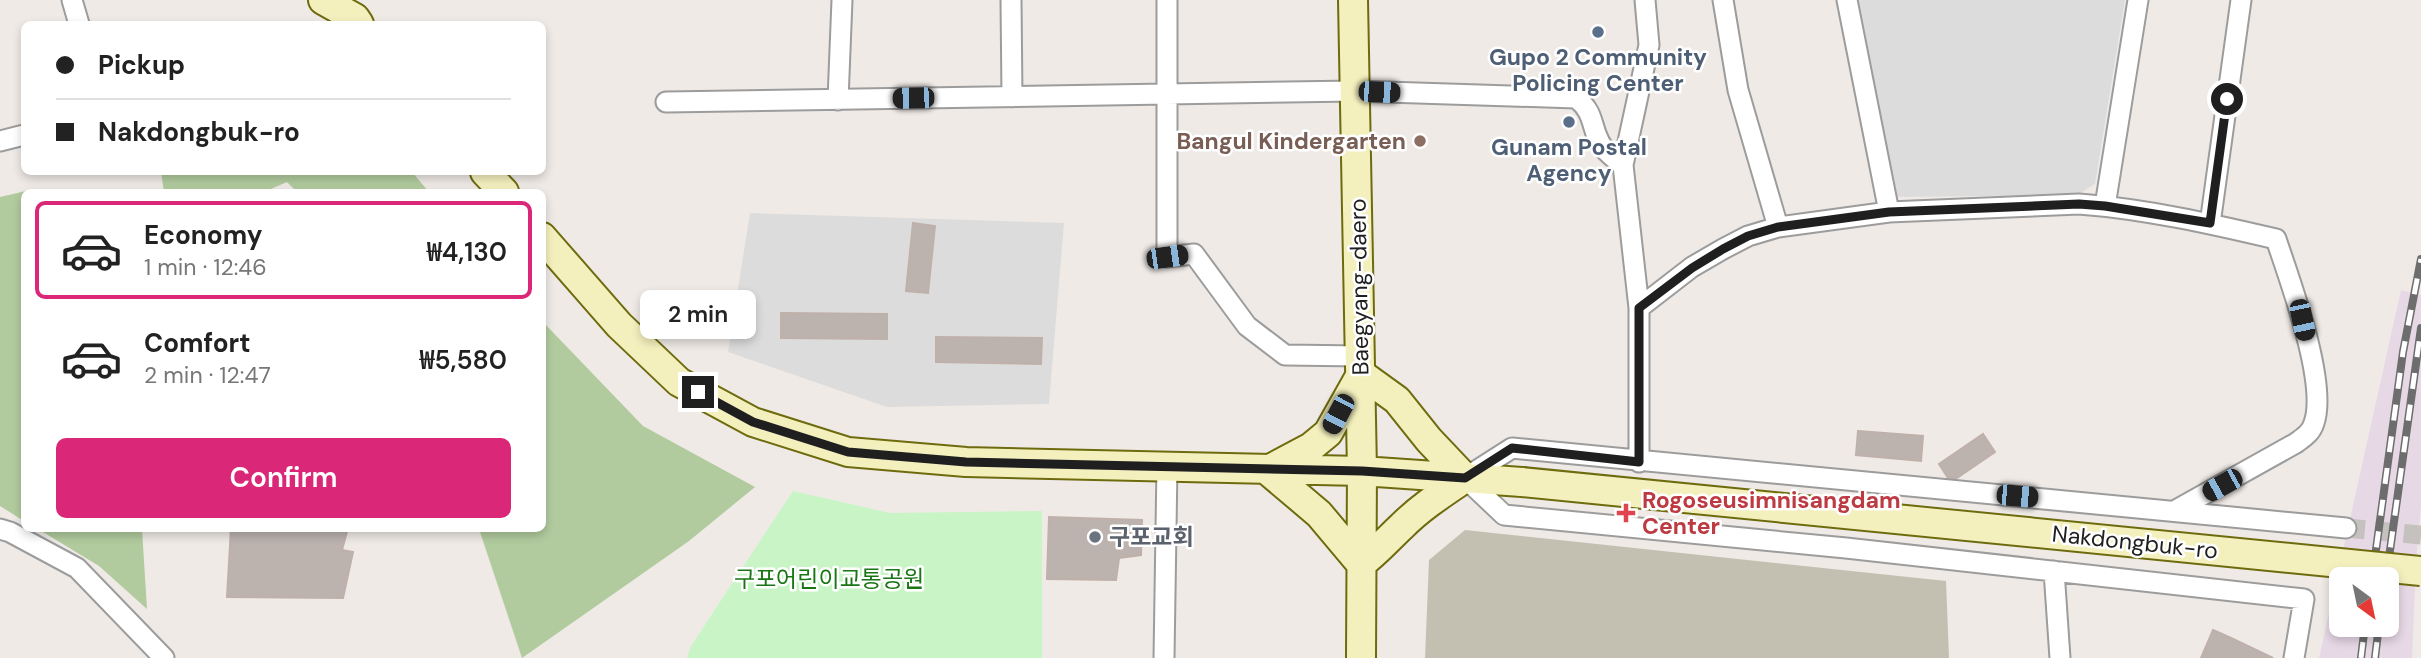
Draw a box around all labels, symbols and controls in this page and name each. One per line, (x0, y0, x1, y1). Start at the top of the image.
marker: Gupo 2 Community Policing Center (1590, 24, 1606, 40)
place label: Gupo 2 Community Policing Center (1489, 42, 1707, 98)
text: Pickup (98, 48, 185, 82)
car (1358, 81, 1401, 103)
route start (2211, 83, 2243, 115)
car (892, 87, 935, 109)
marker: Gunam Postal Agency (1561, 114, 1577, 130)
text: Nakdongbuk-ro (98, 115, 300, 149)
place label: Bangul Kindergarten (1176, 126, 1406, 156)
place label: Gunam Postal Agency (1491, 132, 1647, 188)
marker: Bangul Kindergarten (1412, 133, 1428, 149)
street label: Baegyang-daero (1342, 198, 1376, 376)
text: Economy (144, 218, 262, 252)
icon: car (60, 219, 123, 282)
text: ₩4,130 (427, 235, 507, 269)
car (1145, 244, 1190, 270)
text: 1 min · 12:46 (144, 252, 267, 282)
callout: 2 min (640, 290, 756, 340)
car (2288, 297, 2317, 343)
text: 2 min (668, 299, 728, 329)
text: Comfort (144, 326, 250, 360)
icon: car (60, 327, 123, 390)
text: ₩5,580 (419, 343, 507, 377)
text: 2 min · 12:47 (144, 360, 271, 390)
route end (682, 376, 714, 408)
car (1319, 391, 1358, 437)
button: Confirm (56, 438, 511, 518)
car (2199, 466, 2246, 504)
car (1996, 484, 2039, 508)
place label: Rogoseusimnisangdam Center (1642, 485, 1901, 541)
marker: Rogoseusimnisangdam Center (1616, 503, 1636, 523)
street label: Nakdongbuk-ro (2051, 518, 2219, 566)
place label: 구포교회 (1109, 522, 1194, 552)
marker: 구포교회 (1087, 529, 1103, 545)
park label: 구포어린이교통공원 (734, 564, 924, 594)
north arrow (2329, 567, 2399, 637)
map controls (2329, 567, 2399, 637)

